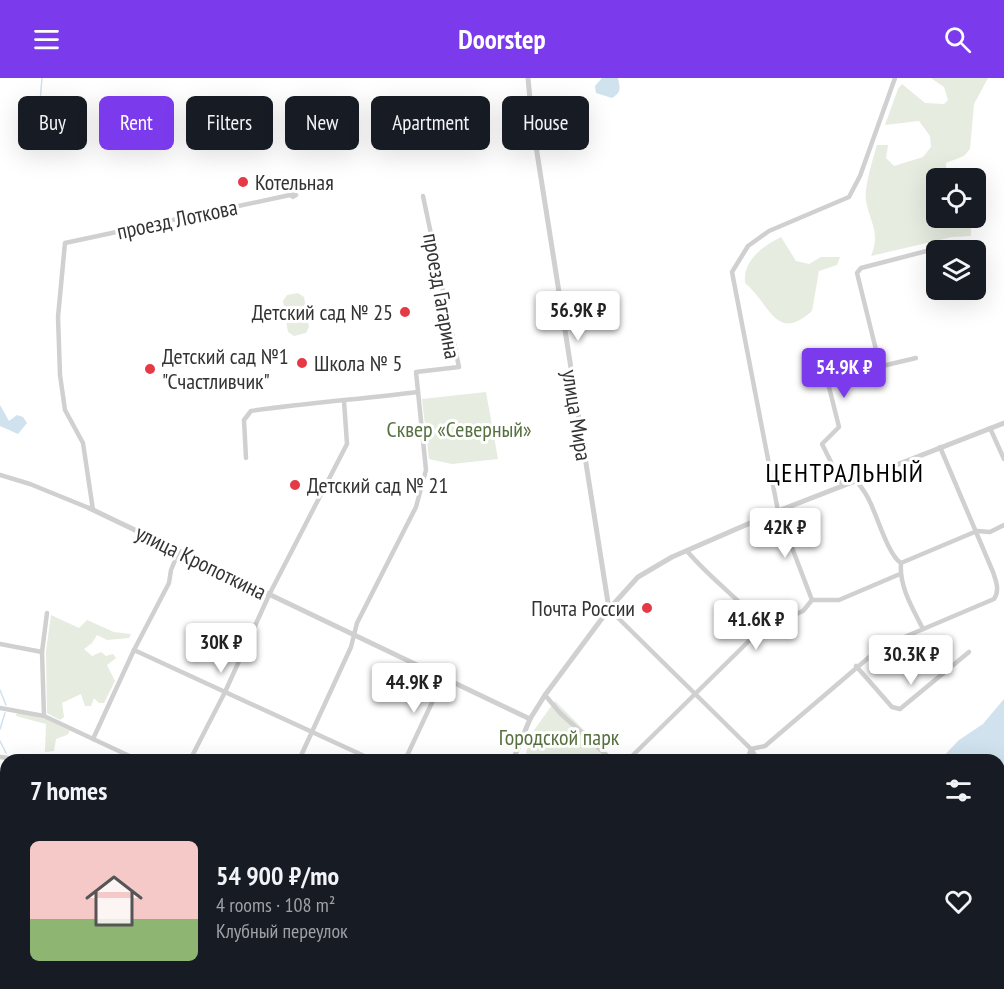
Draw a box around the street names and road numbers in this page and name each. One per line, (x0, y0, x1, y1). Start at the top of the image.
street label: проезд Лоткова (114, 193, 240, 245)
street label: проезд Гагарина (417, 231, 467, 361)
street label: улица Мира (556, 367, 598, 463)
street label: улица Кропоткина (131, 518, 271, 606)

